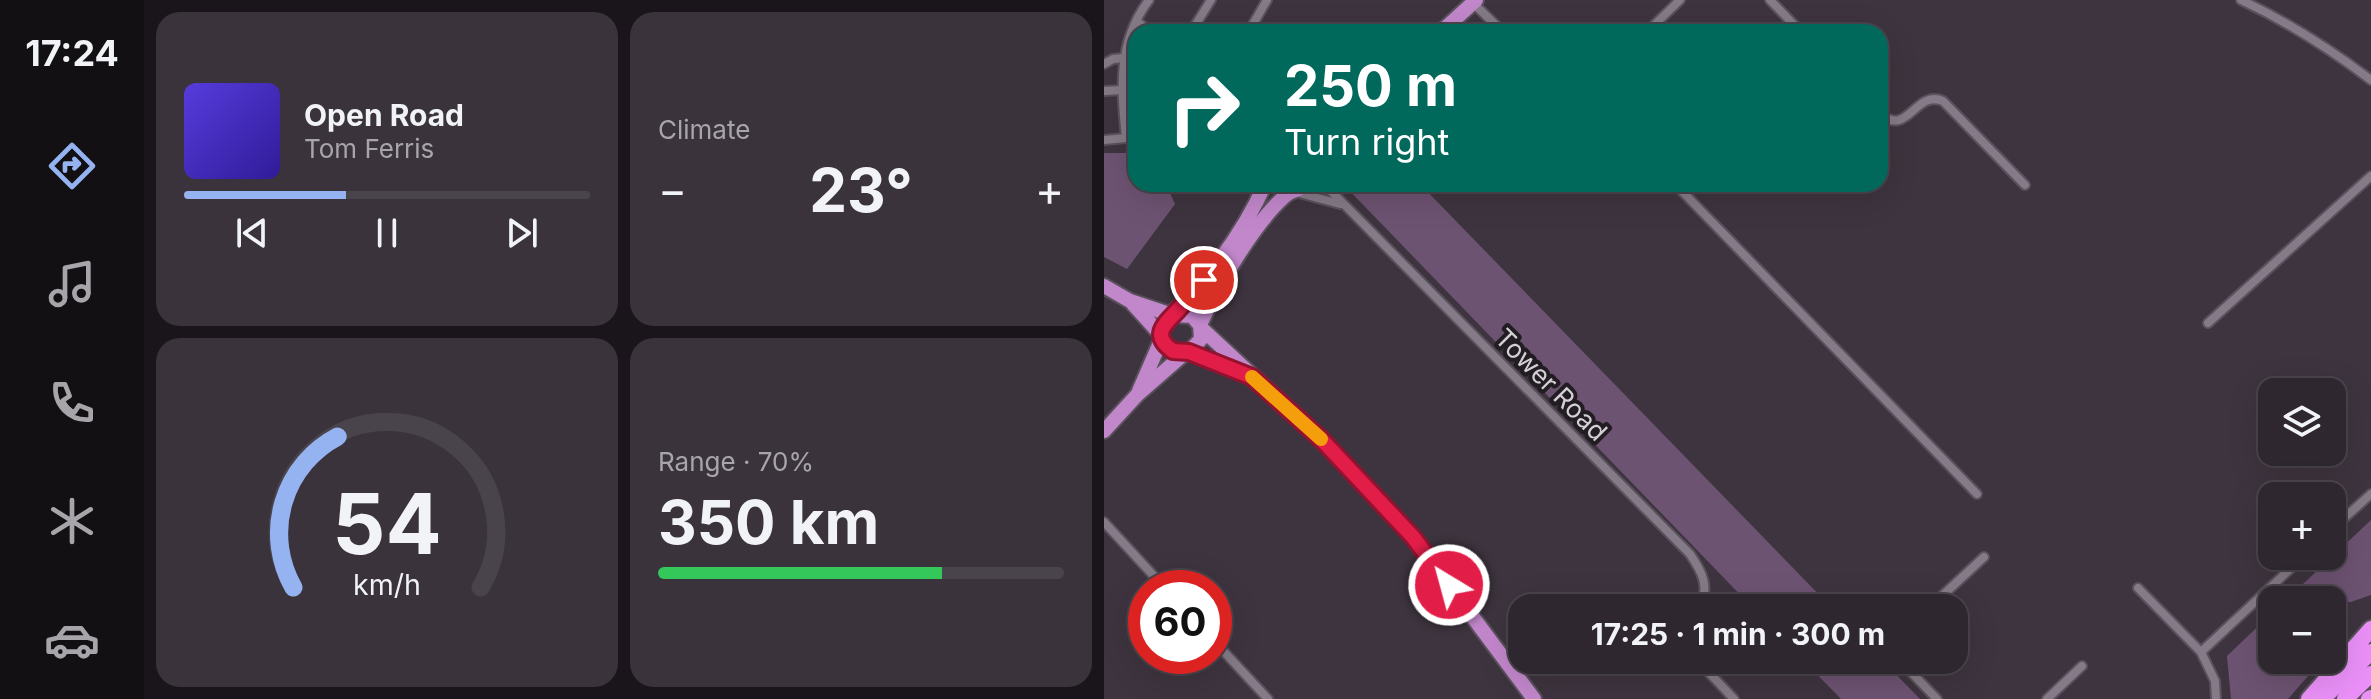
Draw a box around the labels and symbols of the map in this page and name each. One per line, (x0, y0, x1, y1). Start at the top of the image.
pin (1170, 246, 1238, 314)
street label: Tower Road (1489, 322, 1614, 447)
position arrow (1407, 543, 1491, 627)
speed limit sign: 60 (1128, 570, 1232, 674)

